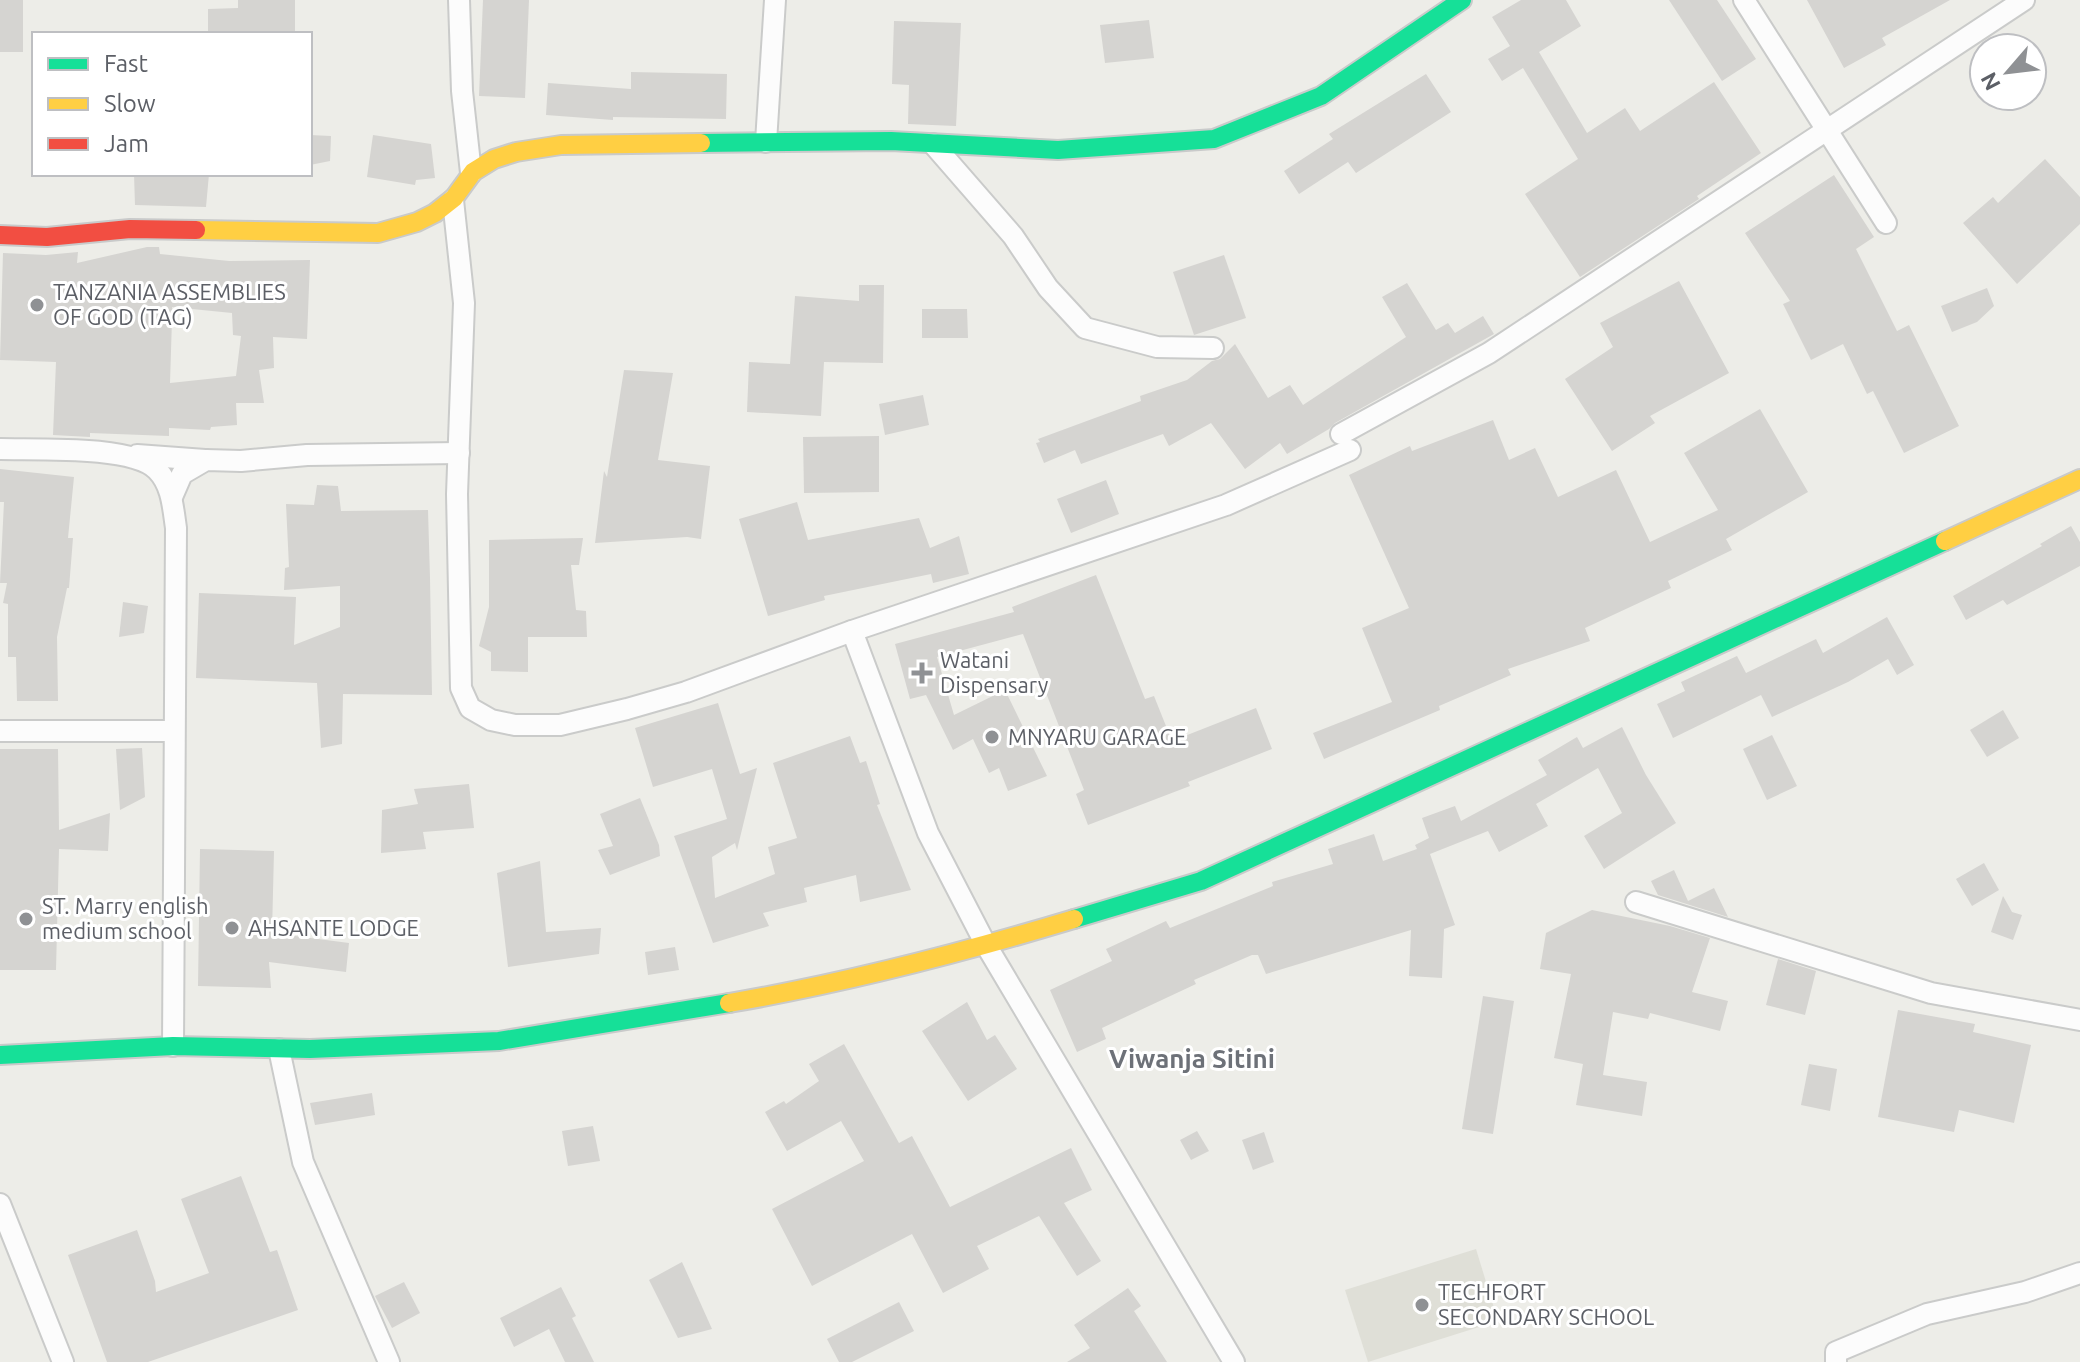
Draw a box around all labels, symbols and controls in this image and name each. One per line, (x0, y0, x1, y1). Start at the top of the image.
legend (32, 32, 312, 176)
north arrow (1968, 32, 2048, 112)
text: Fast (104, 50, 148, 77)
text: N (1975, 69, 2005, 95)
text: Slow (104, 90, 156, 117)
text: Jam (104, 130, 149, 157)
place label: TANZANIA ASSEMBLIES OF GOD (TAG) (53, 279, 286, 330)
marker: TANZANIA ASSEMBLIES OF GOD (TAG) (28, 296, 46, 314)
place label: Watani Dispensary (940, 647, 1049, 697)
marker: Watani Dispensary (911, 662, 933, 684)
place label: MNYARU GARAGE (1008, 724, 1186, 749)
marker: MNYARU GARAGE (983, 728, 1001, 746)
place label: ST. Marry english medium school (42, 893, 209, 943)
marker: ST. Marry english medium school (17, 910, 35, 928)
place label: AHSANTE LODGE (248, 915, 419, 940)
marker: AHSANTE LODGE (223, 919, 241, 937)
district label: Viwanja Sitini (1109, 1044, 1275, 1073)
place label: TECHFORT SECONDARY SCHOOL (1438, 1279, 1654, 1329)
marker: TECHFORT SECONDARY SCHOOL (1413, 1296, 1431, 1314)

